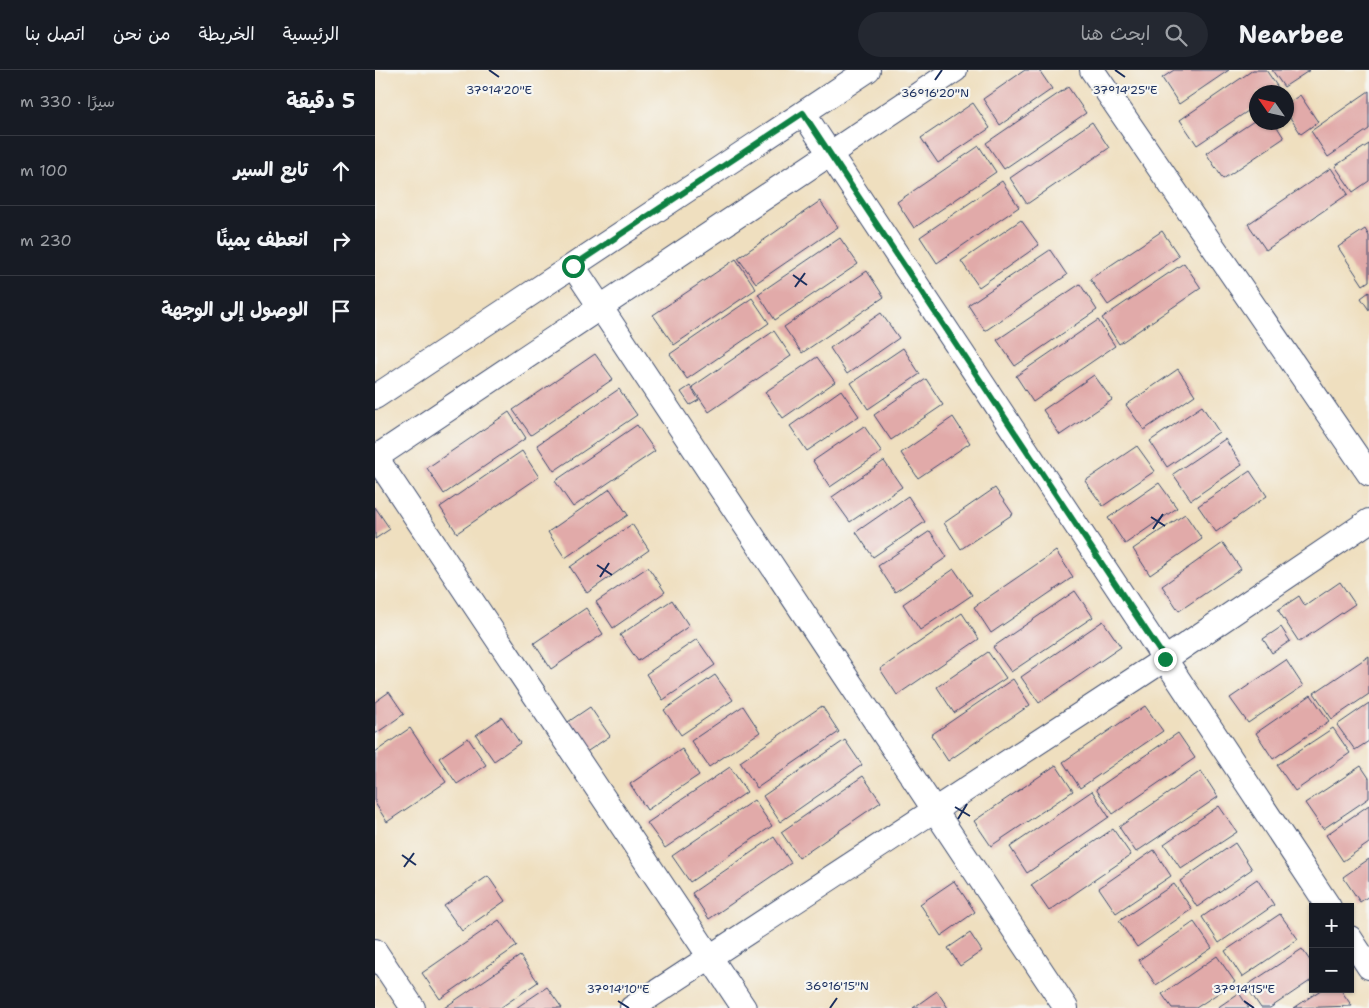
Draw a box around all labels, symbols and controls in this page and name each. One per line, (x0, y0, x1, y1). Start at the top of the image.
search box (858, 12, 1208, 57)
text: Nearbee (1238, 19, 1344, 51)
text: ابحث هنا (1080, 21, 1150, 46)
icon: search (1162, 21, 1190, 49)
text: اتصل بنا (25, 22, 85, 46)
text: من نحن (113, 22, 171, 46)
text: الخريطة (199, 22, 255, 46)
text: الرئيسية (283, 22, 339, 46)
text: 37°14'20"E (466, 82, 532, 98)
text: 37°14'25"E (1092, 82, 1158, 98)
text: 36°16'20"N (901, 85, 969, 101)
north arrow (1249, 85, 1294, 130)
text: 5 دقيقة (286, 87, 355, 115)
text: سيرًا · 330 m (20, 91, 115, 112)
text: تابع السير (234, 157, 308, 182)
icon: ahead (327, 157, 355, 185)
text: 100 m (20, 160, 68, 181)
text: انعطف يمينًا (217, 227, 308, 252)
icon: right (327, 227, 355, 255)
text: 230 m (20, 230, 72, 251)
route start (562, 255, 585, 278)
text: الوصول إلى الوجهة (161, 297, 308, 322)
icon: arrive (327, 297, 355, 325)
route end (1154, 648, 1177, 671)
map controls (1309, 903, 1354, 993)
button: + (1309, 903, 1354, 948)
button: − (1309, 948, 1354, 993)
text: 36°16'15"N (805, 978, 869, 994)
text: 37°14'10"E (586, 981, 650, 997)
text: 37°14'15"E (1213, 981, 1275, 997)

